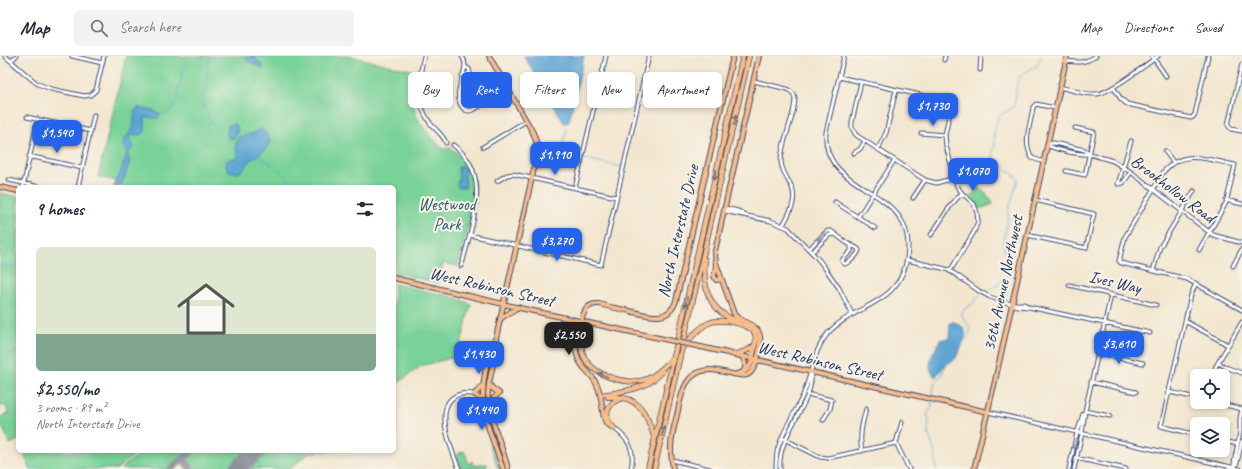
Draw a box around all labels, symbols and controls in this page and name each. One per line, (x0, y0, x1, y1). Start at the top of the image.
search box (74, 10, 354, 46)
text: Map (20, 16, 50, 40)
icon: search (88, 17, 110, 39)
text: Search here (120, 18, 181, 37)
text: Map (1081, 19, 1102, 36)
text: Directions (1124, 19, 1173, 36)
text: Saved (1195, 19, 1222, 36)
chip: Buy (408, 72, 453, 108)
chip: Rent (461, 72, 512, 108)
chip: Filters (520, 72, 579, 108)
chip: New (587, 72, 635, 108)
chip: Apartment (643, 72, 722, 108)
pin: $1,730 (900, 93, 966, 127)
text: $1,730 (917, 98, 949, 114)
one-way arrow (732, 114, 738, 126)
pin: $1,540 (24, 120, 90, 154)
text: $1,540 (41, 125, 73, 141)
pin: $1,910 (522, 142, 588, 176)
text: $1,910 (539, 147, 571, 163)
street label: Brookhollow Road (1127, 150, 1221, 229)
pin: $1,070 (940, 158, 1006, 192)
street label: North Interstate Drive (653, 161, 704, 299)
text: $1,070 (957, 163, 989, 179)
one-way arrow (712, 169, 718, 182)
park label: Westwood Park (419, 194, 478, 235)
icon: filters (354, 198, 376, 220)
text: 9 homes (36, 199, 84, 220)
street label: 36th Avenue Northwest (978, 211, 1028, 352)
pin: $3,270 (524, 228, 590, 262)
one-way arrow (816, 232, 826, 242)
text: $3,270 (541, 233, 573, 249)
street label: West Robinson Street (428, 263, 558, 312)
street label: Ives Way (1087, 266, 1144, 298)
icon: home (170, 273, 242, 345)
one-way arrow (683, 296, 689, 308)
pin: $2,550 (536, 322, 602, 356)
text: $2,550 (553, 327, 585, 343)
pin: $3,610 (1086, 331, 1152, 365)
text: $3,610 (1103, 336, 1135, 352)
street label: West Robinson Street (756, 337, 886, 386)
pin: $1,430 (446, 341, 512, 375)
text: $1,430 (463, 346, 495, 362)
map controls (1190, 369, 1230, 457)
button: locate (1190, 369, 1230, 409)
one-way arrow (597, 371, 609, 377)
text: $2,550/mo (36, 379, 99, 400)
pin: $1,440 (449, 397, 515, 431)
text: 3 rooms · 89 m² (36, 400, 106, 416)
text: $1,440 (466, 402, 498, 418)
text: North Interstate Drive (36, 416, 140, 432)
button: layers (1190, 417, 1230, 457)
one-way arrow (661, 425, 667, 437)
one-way arrow (1071, 438, 1077, 451)

